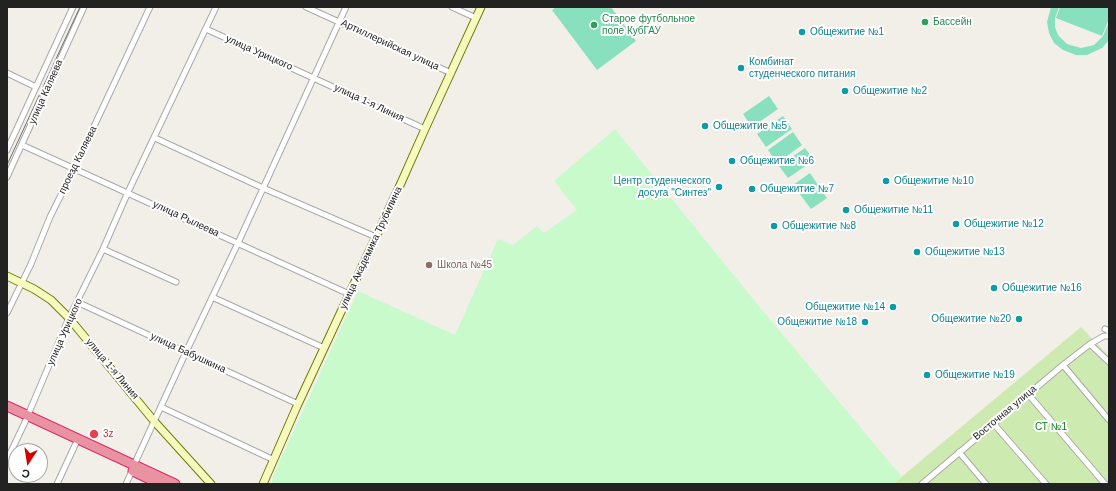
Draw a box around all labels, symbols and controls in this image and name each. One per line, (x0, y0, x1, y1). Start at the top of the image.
place label: Старое футбольное поле КубГАУ (602, 13, 695, 36)
place label: Бассейн (933, 16, 972, 28)
street label: Артиллерийская улица (339, 17, 441, 73)
marker: Бассейн (920, 17, 930, 27)
marker: Старое футбольное поле КубГАУ (589, 20, 599, 30)
place label: Общежитие №1 (810, 26, 884, 38)
marker: Общежитие №1 (797, 27, 807, 37)
street label: улица Урицкого (224, 33, 294, 73)
place label: Комбинат студенческого питания (749, 56, 855, 80)
street label: улица Каляева (26, 58, 66, 126)
marker: Комбинат студенческого питания (736, 63, 746, 73)
street label: улица 1-я Линия (332, 81, 406, 125)
place label: Общежитие №2 (853, 85, 927, 97)
marker: Общежитие №2 (840, 86, 850, 96)
place label: Общежитие №5 (713, 120, 787, 132)
marker: Общежитие №5 (700, 121, 710, 131)
street label: проезд Каляева (56, 124, 100, 196)
place label: Общежитие №6 (740, 155, 814, 167)
marker: Общежитие №6 (727, 156, 737, 166)
place label: Центр студенческого досуга "Синтез" (614, 175, 711, 198)
place label: Общежитие №10 (894, 175, 974, 187)
marker: Общежитие №10 (881, 176, 891, 186)
marker: Центр студенческого досуга "Синтез" (714, 182, 724, 192)
place label: Общежитие №7 (760, 183, 834, 195)
marker: Общежитие №7 (747, 184, 757, 194)
street label: улица Академика Трубилина (337, 185, 405, 311)
street label: улица Рылеева (151, 198, 221, 240)
place label: Общежитие №11 (854, 204, 933, 216)
marker: Общежитие №11 (841, 205, 851, 215)
place label: Общежитие №12 (964, 218, 1044, 230)
marker: Общежитие №12 (951, 219, 961, 229)
place label: Общежитие №8 (782, 220, 856, 232)
marker: Общежитие №8 (769, 221, 779, 231)
place label: Общежитие №13 (925, 246, 1005, 258)
marker: Общежитие №13 (912, 247, 922, 257)
place label: Школа №45 (437, 259, 492, 271)
marker: Школа №45 (424, 260, 434, 270)
place label: Общежитие №16 (1002, 282, 1082, 294)
marker: Общежитие №16 (989, 283, 999, 293)
street label: улица Урицкого (45, 297, 85, 367)
place label: Общежитие №14 (805, 301, 885, 313)
marker: Общежитие №14 (888, 302, 898, 312)
place label: Общежитие №20 (931, 313, 1011, 325)
marker: Общежитие №20 (1014, 314, 1024, 324)
place label: Общежитие №18 (777, 316, 857, 328)
marker: Общежитие №18 (860, 317, 870, 327)
street label: улица Бабушкина (148, 330, 228, 376)
street label: улица 1-я Линия (83, 336, 141, 402)
place label: Общежитие №19 (935, 369, 1015, 381)
marker: Общежитие №19 (922, 370, 932, 380)
street label: Восточная улица (971, 383, 1039, 443)
park label: СТ №1 (1035, 421, 1067, 433)
marker: 3z (88, 428, 100, 440)
place label: 3z (103, 428, 114, 440)
north arrow (8, 443, 48, 483)
text: С (21, 467, 31, 480)

